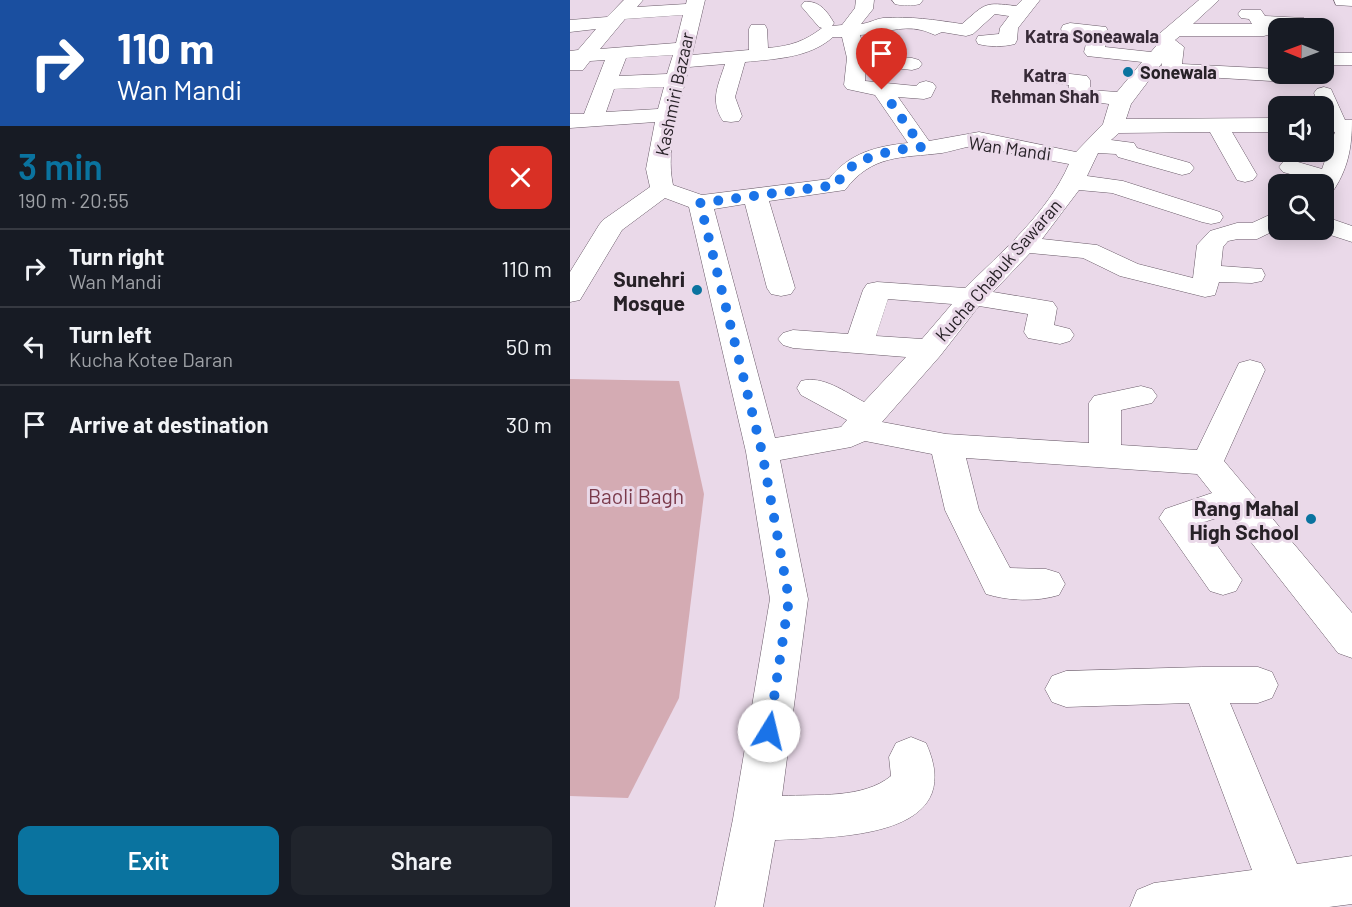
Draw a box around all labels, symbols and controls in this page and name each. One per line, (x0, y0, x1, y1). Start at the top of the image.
north arrow (1268, 18, 1334, 84)
map controls (1268, 18, 1334, 240)
text: 110 m (117, 22, 214, 72)
icon: right (18, 24, 96, 102)
district label: Katra Soneawala (1025, 25, 1159, 47)
pin (856, 28, 907, 90)
street label: Kashmiri Bazaar (650, 30, 698, 158)
icon: arrive (865, 37, 898, 70)
place label: Sonewala (1140, 61, 1217, 83)
district label: Katra Rehman Shah (991, 64, 1099, 107)
marker: Sonewala (1121, 65, 1135, 79)
text: Wan Mandi (117, 73, 242, 105)
button: sound (1268, 96, 1334, 162)
street label: Wan Mandi (967, 131, 1053, 165)
text: 3 min (18, 144, 103, 187)
button: close (489, 146, 552, 209)
button: search (1268, 174, 1334, 240)
text: 190 m · 20:55 (18, 188, 129, 212)
street label: Kucha Chabuk Sawaran (930, 194, 1066, 346)
text: Turn right (69, 243, 164, 269)
icon: right (18, 252, 51, 285)
text: 110 m (502, 255, 552, 281)
place label: Sunehri Mosque (613, 266, 685, 315)
text: Wan Mandi (69, 269, 162, 293)
marker: Sunehri Mosque (690, 283, 704, 297)
text: Turn left (69, 321, 152, 347)
icon: left (18, 330, 51, 363)
text: 50 m (506, 333, 552, 359)
text: Kucha Kotee Daran (69, 347, 233, 371)
icon: arrive (18, 408, 51, 441)
text: Arrive at destination (69, 411, 268, 437)
text: 30 m (506, 411, 552, 437)
park label: Baoli Bagh (588, 483, 684, 508)
place label: Rang Mahal High School (1189, 495, 1299, 544)
marker: Rang Mahal High School (1304, 512, 1318, 526)
position arrow (737, 699, 801, 763)
button: Exit (18, 826, 279, 895)
button: Share (291, 826, 552, 895)

